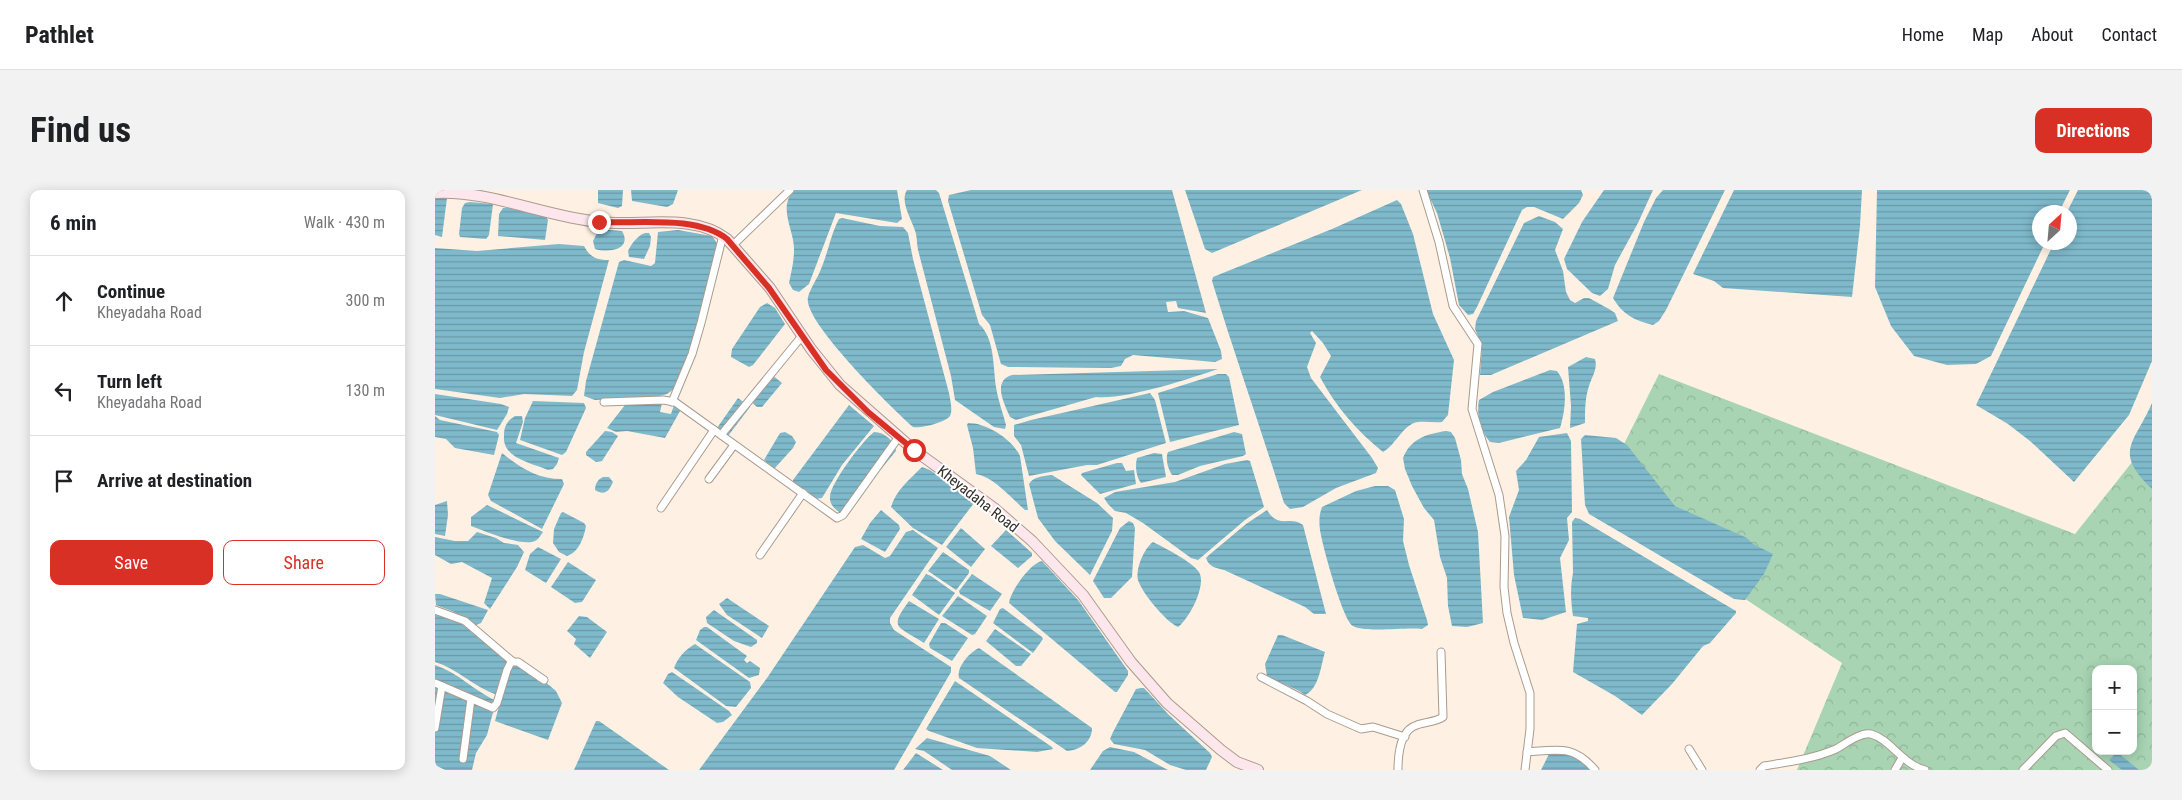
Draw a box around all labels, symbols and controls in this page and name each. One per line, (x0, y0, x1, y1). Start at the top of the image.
text: Pathlet (25, 21, 94, 49)
text: Home (1902, 24, 1944, 45)
text: Map (1972, 24, 2003, 45)
text: About (2031, 24, 2073, 45)
text: Contact (2101, 24, 2157, 45)
button: Directions (2035, 108, 2152, 153)
text: Find us (30, 110, 131, 151)
north arrow (2032, 205, 2077, 250)
text: 6 min (50, 211, 97, 235)
route end (588, 211, 611, 234)
text: Walk · 430 m (304, 213, 385, 232)
text: Continue (97, 280, 165, 303)
icon: ahead (50, 287, 78, 315)
text: 300 m (346, 291, 385, 310)
text: Kheyadaha Road (97, 303, 202, 322)
text: Turn left (97, 370, 162, 393)
icon: left (50, 377, 78, 405)
text: 130 m (346, 381, 385, 400)
text: Kheyadaha Road (97, 393, 202, 412)
route start (903, 439, 926, 462)
street label: Kheyadaha Road (934, 462, 1022, 536)
icon: arrive (50, 467, 78, 495)
text: Arrive at destination (97, 469, 252, 492)
button: Save (50, 540, 213, 585)
button: Share (223, 540, 385, 585)
map controls (2092, 665, 2137, 755)
button: + (2092, 665, 2137, 710)
button: − (2092, 710, 2137, 755)

